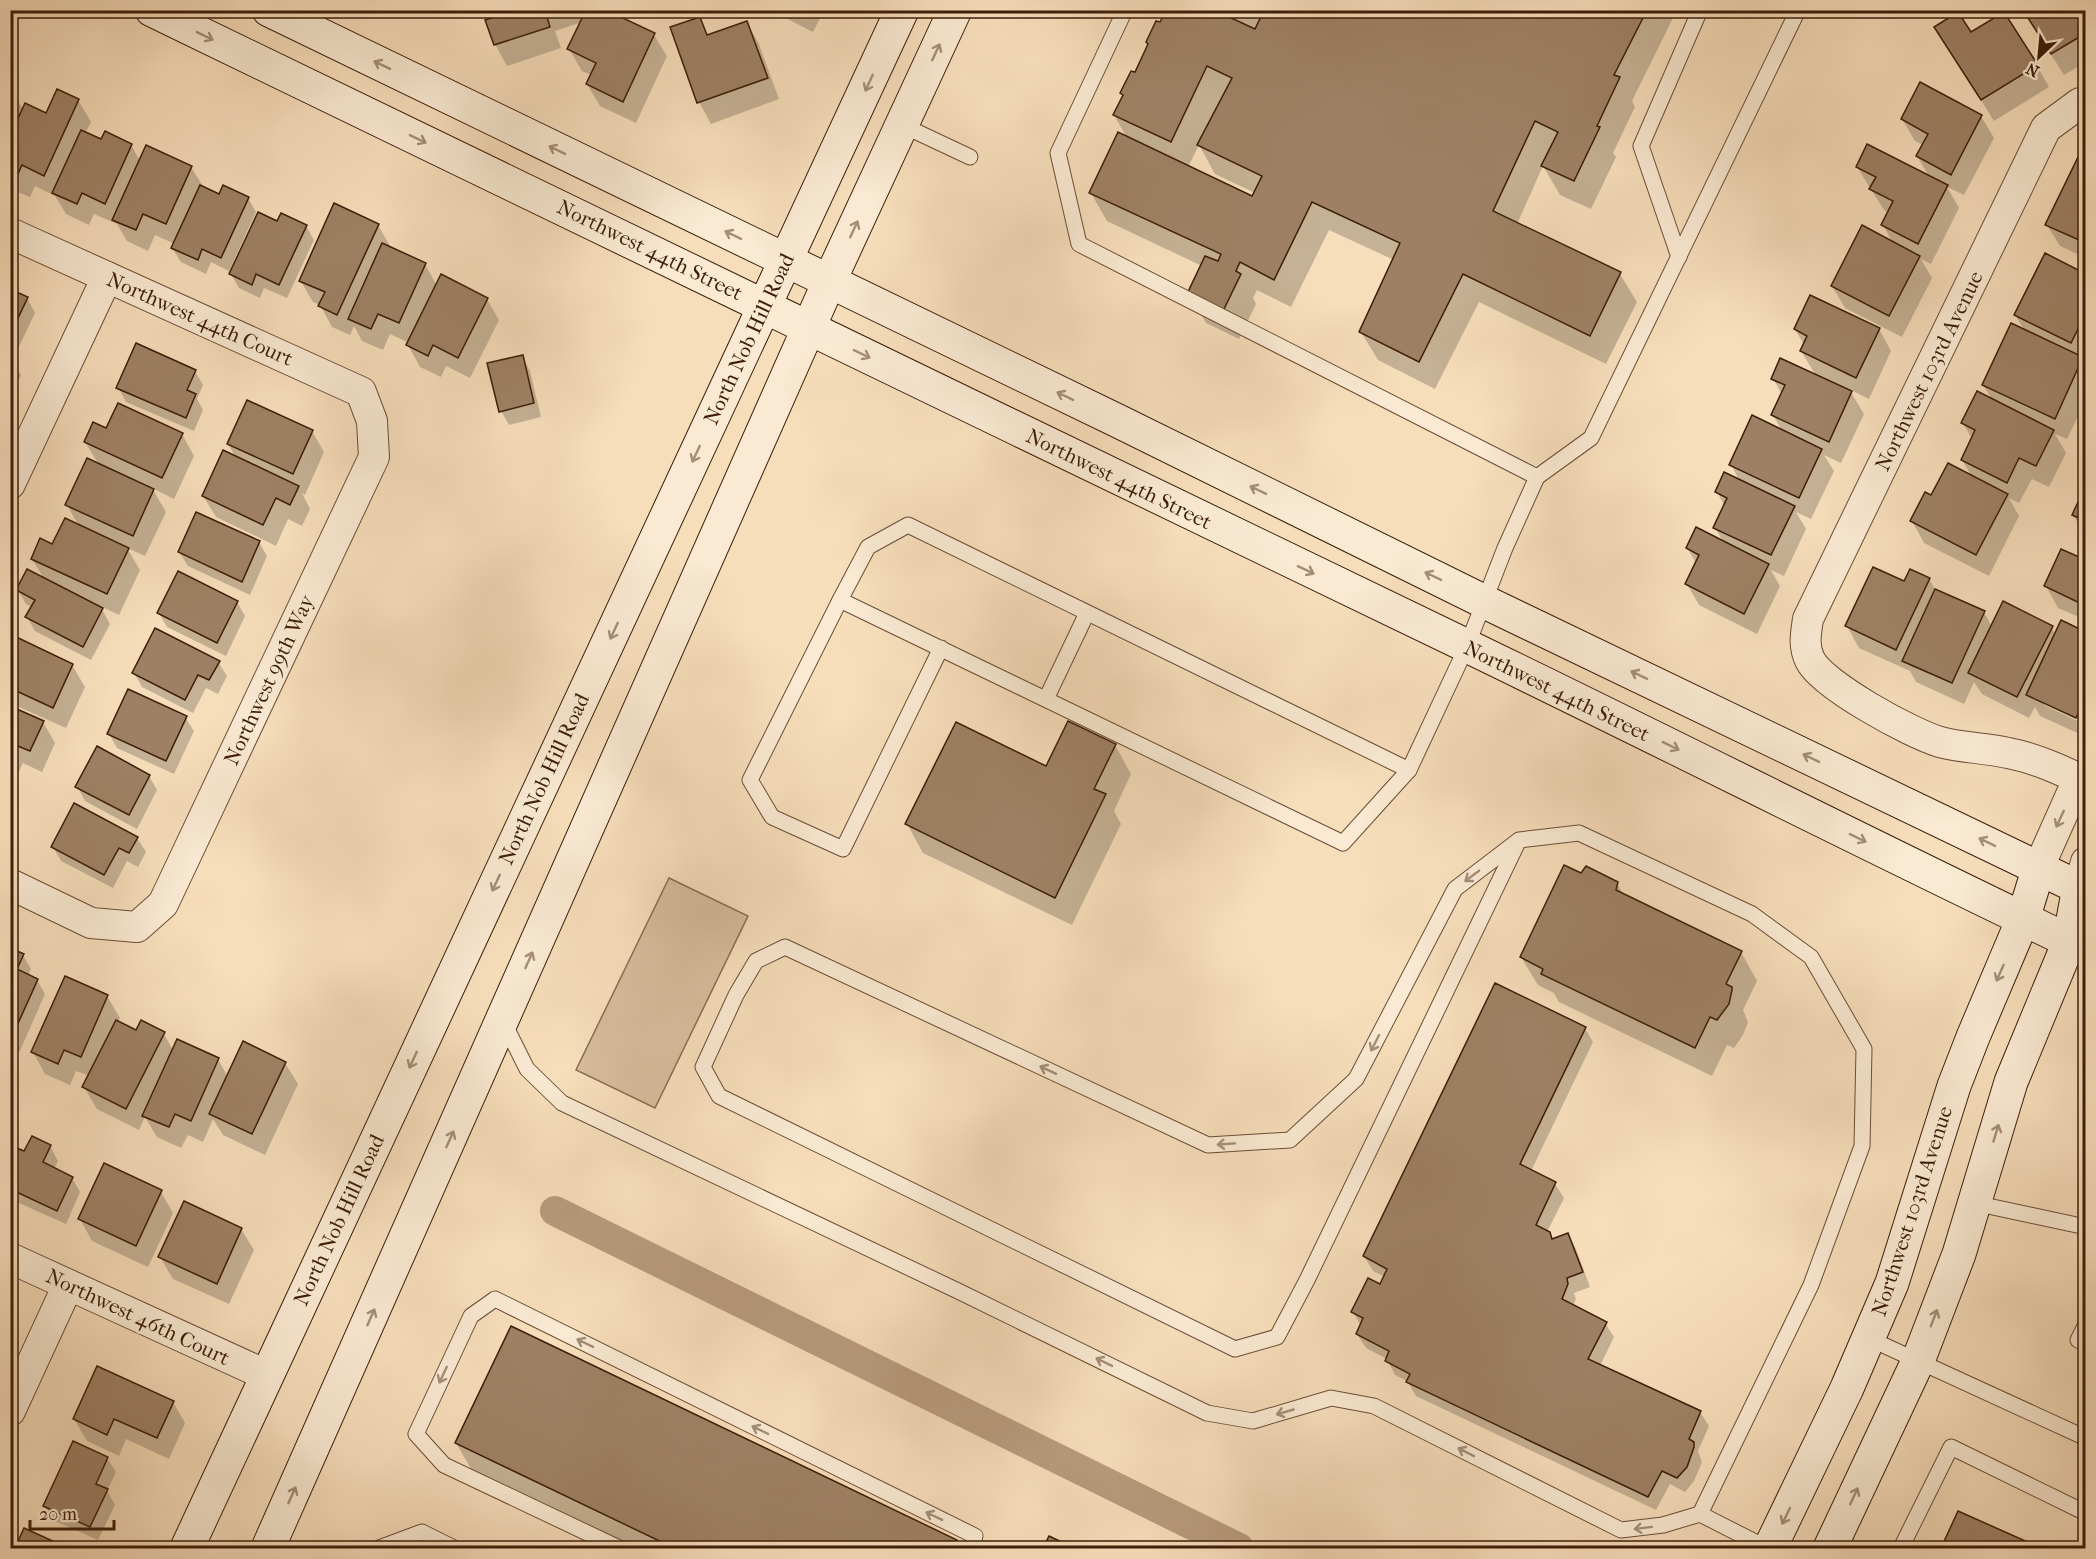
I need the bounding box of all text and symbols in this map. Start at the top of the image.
north arrow [2009,27,2069,87]
one-way arrow [196,30,214,42]
one-way arrow [931,43,942,61]
text: N [2022,58,2042,81]
one-way arrow [373,59,391,71]
one-way arrow [862,73,874,91]
one-way arrow [409,133,427,145]
one-way arrow [549,144,567,156]
street label: Northwest 44th Street [553,195,747,306]
one-way arrow [848,220,860,238]
one-way arrow [724,229,742,241]
street label: North Nob Hill Road [699,249,799,428]
street label: Northwest 44th Court [103,267,297,371]
street label: Northwest 103rd Avenue [1870,267,1988,475]
one-way arrow [852,348,870,360]
one-way arrow [1057,390,1075,401]
street label: Northwest 44th Street [1022,424,1216,535]
one-way arrow [690,444,702,462]
one-way arrow [1249,484,1267,495]
one-way arrow [1296,564,1314,576]
one-way arrow [1424,570,1442,581]
street label: Northwest 99th Way [219,590,319,769]
one-way arrow [608,621,619,639]
street label: Northwest 44th Street [1460,636,1654,747]
one-way arrow [1630,669,1648,681]
street label: North Nob Hill Road [494,689,594,868]
one-way arrow [1661,741,1679,753]
one-way arrow [1802,751,1820,763]
one-way arrow [2053,810,2065,828]
one-way arrow [1849,833,1867,845]
one-way arrow [1978,835,1996,847]
one-way arrow [1464,869,1480,882]
one-way arrow [489,874,501,892]
one-way arrow [524,952,535,970]
one-way arrow [1994,963,2005,981]
one-way arrow [1369,1033,1380,1051]
one-way arrow [407,1051,419,1069]
one-way arrow [1039,1064,1057,1076]
street label: Northwest 103rd Avenue [1867,1103,1957,1319]
one-way arrow [1991,1124,2002,1143]
street label: North Nob Hill Road [289,1130,389,1309]
one-way arrow [445,1130,456,1148]
one-way arrow [1216,1139,1236,1150]
street label: Northwest 46th Court [42,1264,234,1370]
one-way arrow [366,1308,377,1326]
one-way arrow [1929,1309,1940,1327]
one-way arrow [576,1337,594,1349]
one-way arrow [1095,1356,1113,1368]
one-way arrow [437,1366,449,1384]
one-way arrow [1276,1407,1295,1418]
one-way arrow [751,1423,769,1435]
one-way arrow [1458,1446,1476,1458]
one-way arrow [287,1486,298,1505]
one-way arrow [1849,1487,1861,1505]
scale bar [30,1493,114,1531]
text: 20 m [39,1504,77,1525]
one-way arrow [1779,1507,1791,1525]
one-way arrow [926,1510,944,1521]
one-way arrow [1633,1522,1653,1533]

